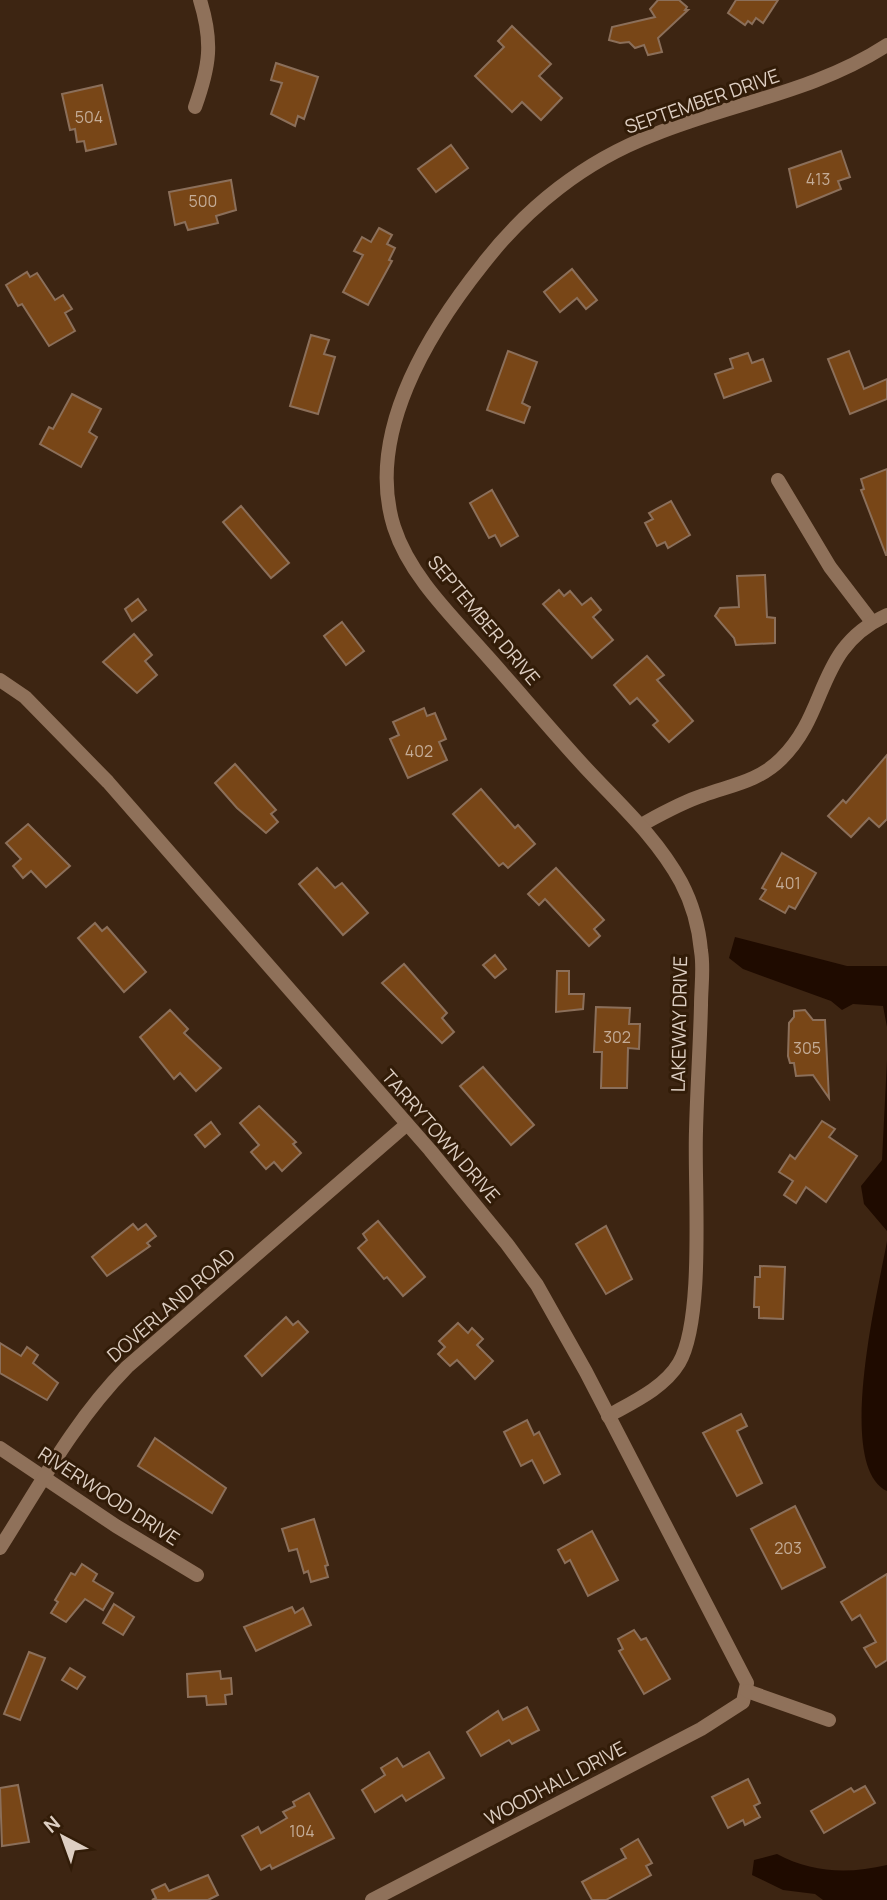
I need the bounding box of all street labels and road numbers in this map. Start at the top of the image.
street label: SEPTEMBER DRIVE [621,62,783,140]
street label: SEPTEMBER DRIVE [422,550,546,690]
street label: LAKEWAY DRIVE [665,956,693,1092]
street label: TARRYTOWN DRIVE [376,1064,506,1208]
street label: DOVERLAND ROAD [101,1242,241,1368]
street label: RIVERWOOD DRIVE [33,1441,185,1551]
street label: WOODHALL DRIVE [480,1735,630,1831]

